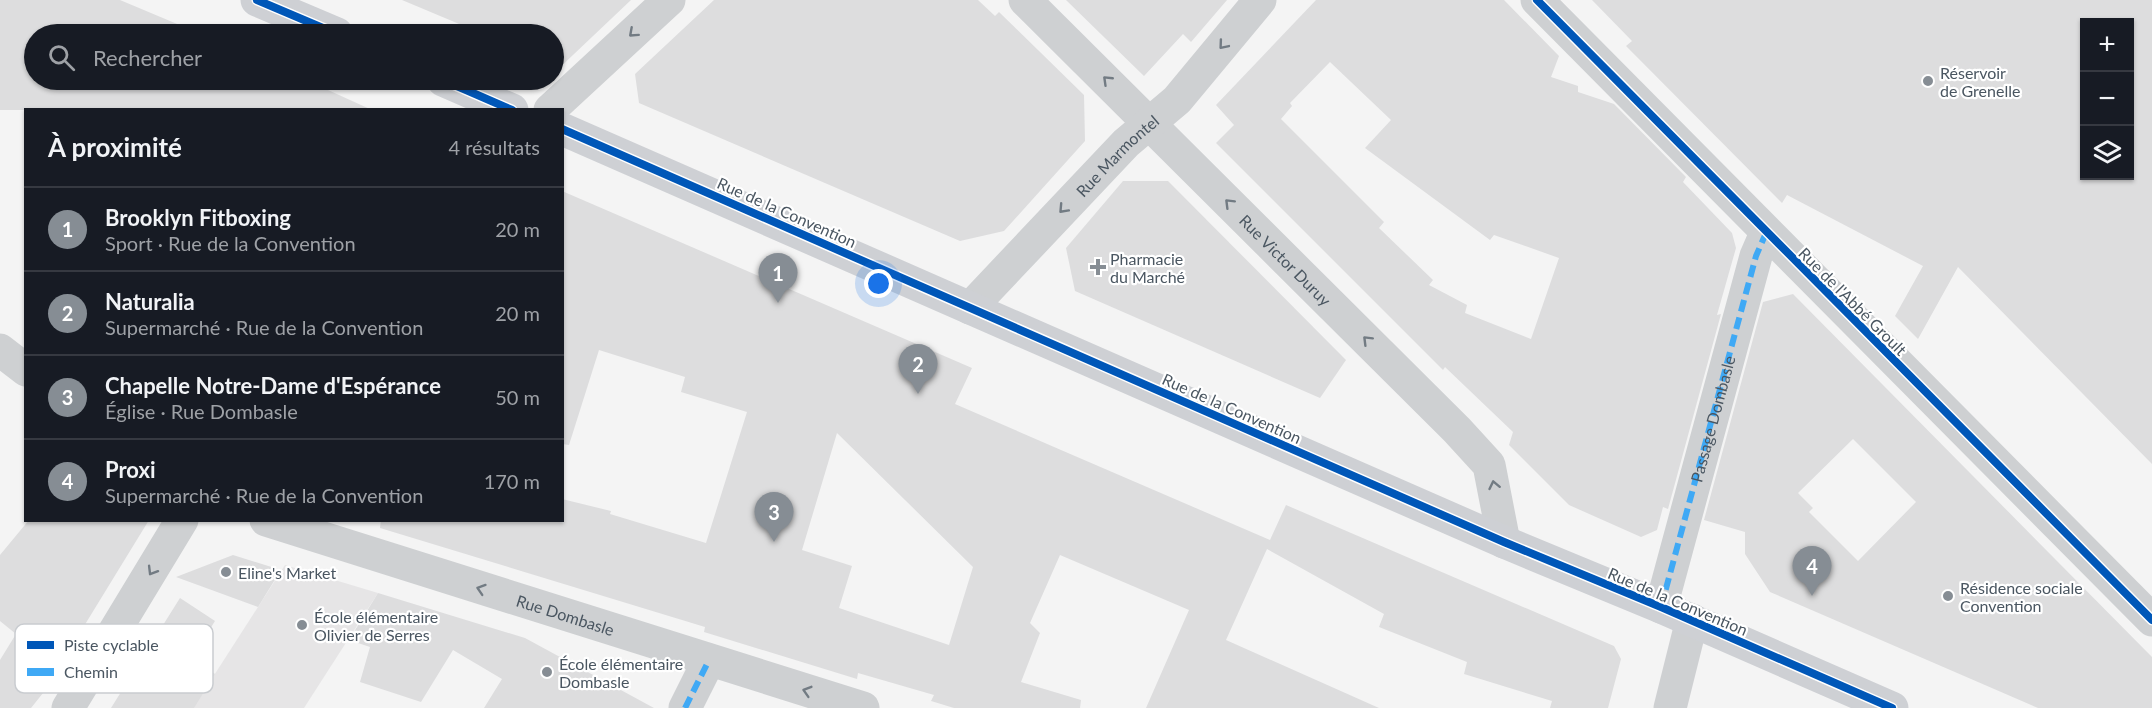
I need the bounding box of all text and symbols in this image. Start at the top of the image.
map controls [2080,18,2134,180]
button: + [2080,18,2134,72]
search box [24,24,564,90]
one-way arrow [630,26,640,37]
one-way arrow [1219,38,1230,49]
icon: search [45,41,78,74]
text: Rechercher [93,44,202,71]
place label: Réservoir de Grenelle [1940,63,2020,100]
button: − [2080,72,2134,126]
marker: Réservoir de Grenelle [1921,74,1935,88]
one-way arrow [1104,76,1114,87]
street label: Rue Marmontel [1071,110,1162,200]
button: layers [2080,126,2134,180]
text: À proximité [48,131,182,163]
text: 4 résultats [449,135,540,159]
street label: Rue de la Convention [715,173,859,251]
one-way arrow [1225,199,1236,210]
one-way arrow [1059,202,1070,213]
text: Brooklyn Fitboxing [105,204,291,231]
street label: Rue Victor Duruy [1236,210,1336,310]
text: 1 [62,217,73,241]
text: 20 m [495,217,540,241]
text: Sport · Rue de la Convention [105,231,356,255]
street label: Rue de l'Abbé Groult [1795,243,1911,359]
place label: Pharmacie du Marché [1110,249,1185,286]
pin: 1 [758,254,798,303]
marker: Pharmacie du Marché [1091,260,1105,274]
your location [864,269,893,298]
text: Naturalia [105,288,195,315]
text: 2 [62,301,73,325]
text: 20 m [495,301,540,325]
text: Supermarché · Rue de la Convention [105,315,423,339]
one-way arrow [1364,336,1374,347]
pin: 2 [898,344,938,394]
street label: Passage Dombasle [1686,353,1738,484]
street label: Rue de la Convention [1160,369,1304,447]
text: Chapelle Notre-Dame d'Espérance [105,372,441,399]
text: 3 [62,385,73,409]
text: 50 m [495,385,540,409]
text: Église · Rue Dombasle [105,399,298,423]
text: Proxi [105,456,156,483]
text: 4 [62,469,73,493]
text: 170 m [484,469,540,493]
one-way arrow [1488,480,1501,490]
text: Supermarché · Rue de la Convention [105,483,423,507]
pin: 3 [754,492,794,542]
pin: 4 [1792,546,1832,596]
place label: Eline's Market [238,563,336,582]
street label: Rue de la Convention [1605,563,1751,639]
one-way arrow [148,564,159,575]
marker: Eline's Market [219,565,233,579]
place label: Résidence sociale Convention [1960,578,2083,615]
one-way arrow [476,584,487,596]
marker: Résidence sociale Convention [1941,589,1955,603]
street label: Rue Dombasle [514,590,617,639]
place label: École élémentaire Olivier de Serres [314,607,438,644]
marker: École élémentaire Olivier de Serres [295,618,309,632]
legend [15,624,213,693]
text: Piste cyclable [64,635,159,654]
place label: École élémentaire Dombasle [559,654,683,691]
text: Chemin [64,662,118,681]
marker: École élémentaire Dombasle [540,665,554,679]
one-way arrow [802,686,813,698]

